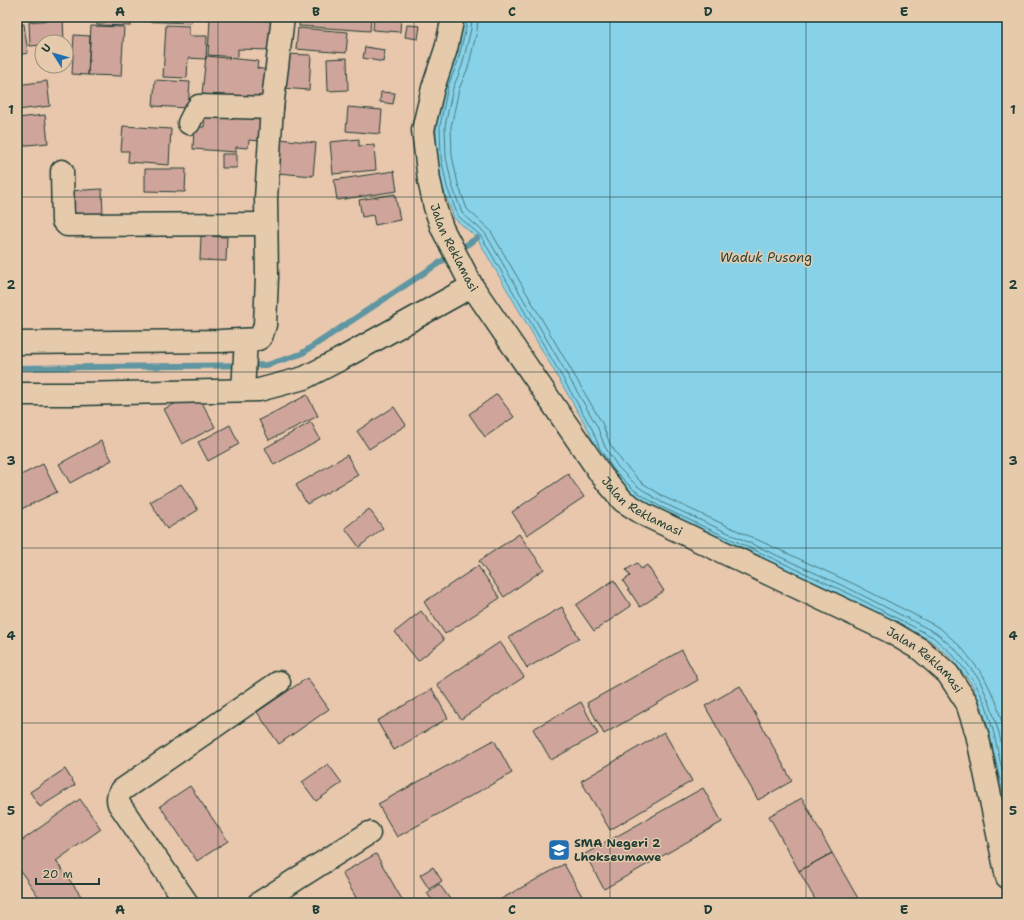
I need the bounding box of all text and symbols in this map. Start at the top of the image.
text: A [115,3,125,20]
text: B [312,3,320,20]
text: C [508,3,516,20]
text: D [703,3,713,20]
text: E [900,3,909,20]
north arrow [34,34,74,74]
text: U [38,41,55,56]
text: 1 [8,101,14,118]
text: 1 [1010,101,1016,118]
street label: Jalan Reklamasi [426,201,482,295]
water label: Waduk Pusong [720,249,812,266]
text: 2 [6,276,16,293]
text: 2 [1008,276,1018,293]
text: 3 [6,452,16,469]
text: 3 [1008,452,1018,469]
street label: Jalan Reklamasi [598,473,685,540]
street label: Jalan Reklamasi [883,623,966,696]
text: 4 [6,627,16,644]
text: 4 [1008,627,1018,644]
text: 5 [7,802,15,819]
text: 5 [1009,802,1017,819]
place label: SMA Negeri 2 Lhokseumawe [574,835,662,865]
school or university icon: SMA Negeri 2 Lhokseumawe [546,837,572,863]
scale bar [36,860,99,886]
text: 20 m [42,866,73,882]
text: A [115,901,125,918]
text: B [312,901,320,918]
text: C [508,901,516,918]
text: D [703,901,713,918]
text: E [900,901,909,918]

